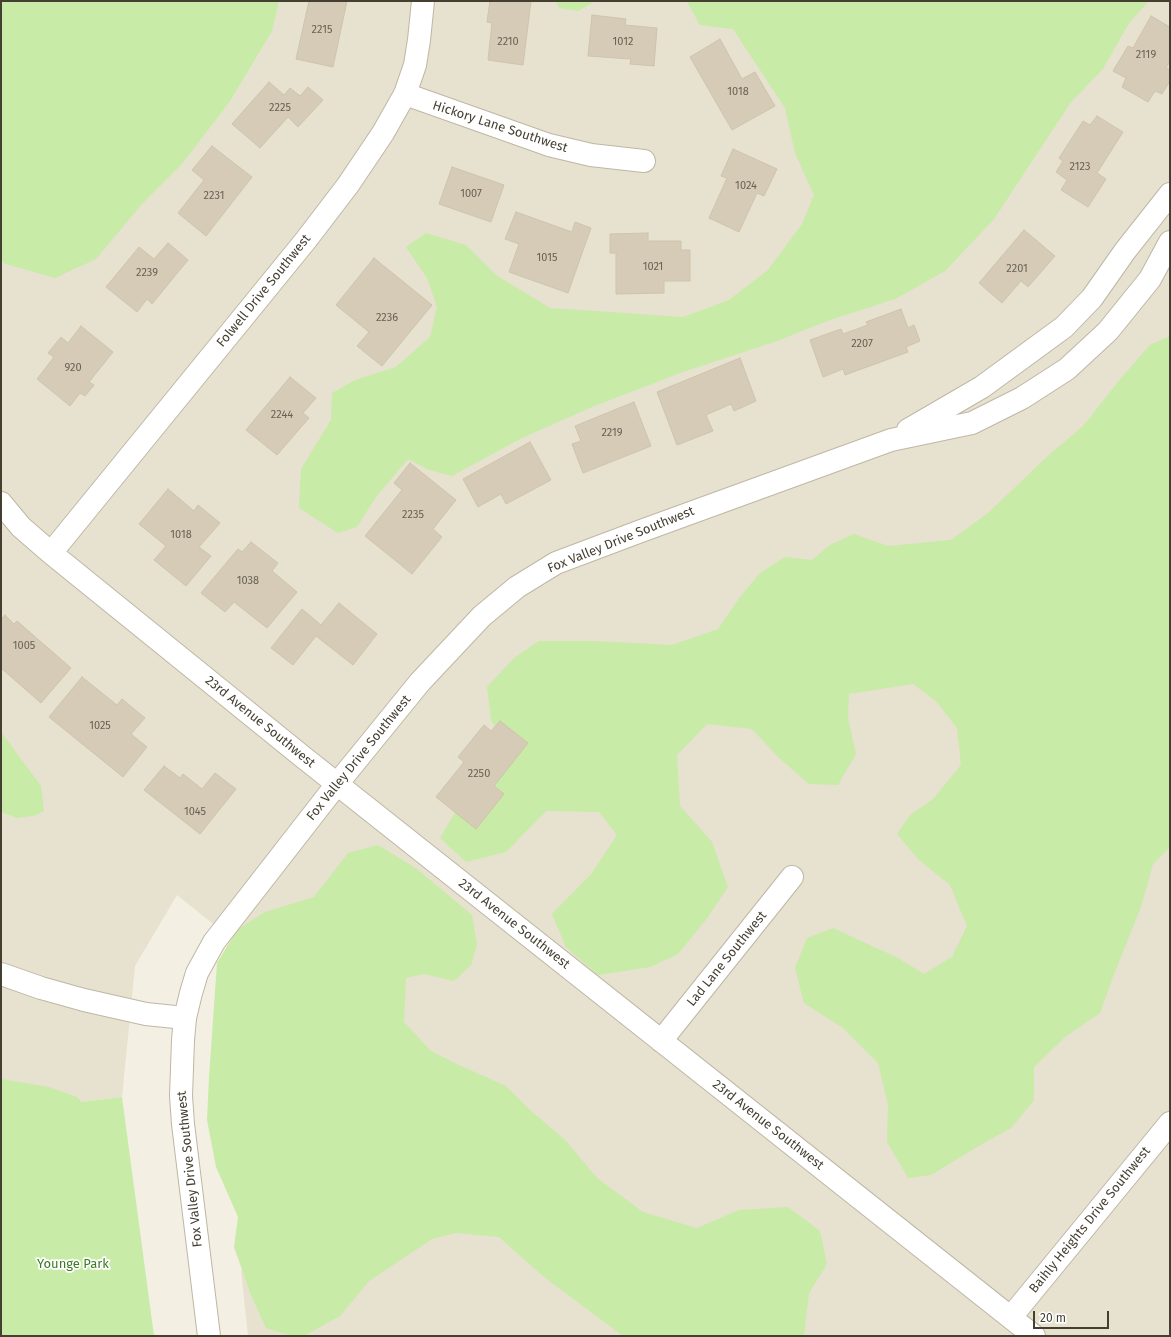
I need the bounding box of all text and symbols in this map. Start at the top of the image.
house number: 2215 [312,23,332,37]
house number: 2210 [497,35,519,49]
house number: 1012 [613,35,633,49]
house number: 2119 [1136,48,1156,62]
house number: 1018 [727,85,749,99]
street label: Hickory Lane Southwest [431,98,569,156]
house number: 2225 [269,101,291,115]
house number: 2123 [1070,160,1090,174]
house number: 1024 [735,179,757,193]
house number: 1007 [460,187,482,201]
house number: 2231 [204,189,224,203]
street label: Folwell Drive Southwest [214,232,314,350]
house number: 1015 [537,251,557,265]
house number: 1021 [643,260,663,274]
house number: 2201 [1006,262,1028,276]
house number: 2239 [136,266,158,280]
house number: 2236 [376,311,398,325]
house number: 2207 [851,337,873,351]
house number: 920 [64,361,82,375]
house number: 2244 [271,408,293,422]
house number: 2219 [601,426,623,440]
street label: Fox Valley Drive Southwest [545,503,697,577]
house number: 2235 [402,508,424,522]
house number: 1018 [170,528,192,542]
house number: 1038 [237,574,259,588]
house number: 1005 [13,639,35,653]
street label: 23rd Avenue Southwest [202,673,318,771]
street label: Fox Valley Drive Southwest [304,692,414,824]
house number: 1025 [89,719,111,733]
house number: 2250 [468,767,490,781]
house number: 1045 [184,805,206,819]
street label: 23rd Avenue Southwest [455,876,573,972]
street label: Lad Lane Southwest [684,908,770,1010]
street label: 23rd Avenue Southwest [709,1077,827,1173]
street label: Fox Valley Drive Southwest [174,1090,206,1248]
street label: Baihly Heights Drive Southwest [1026,1144,1154,1296]
park label: Younge Park [37,1256,109,1272]
scale bar [1035,1303,1111,1329]
text: 20 m [1040,1311,1066,1325]

